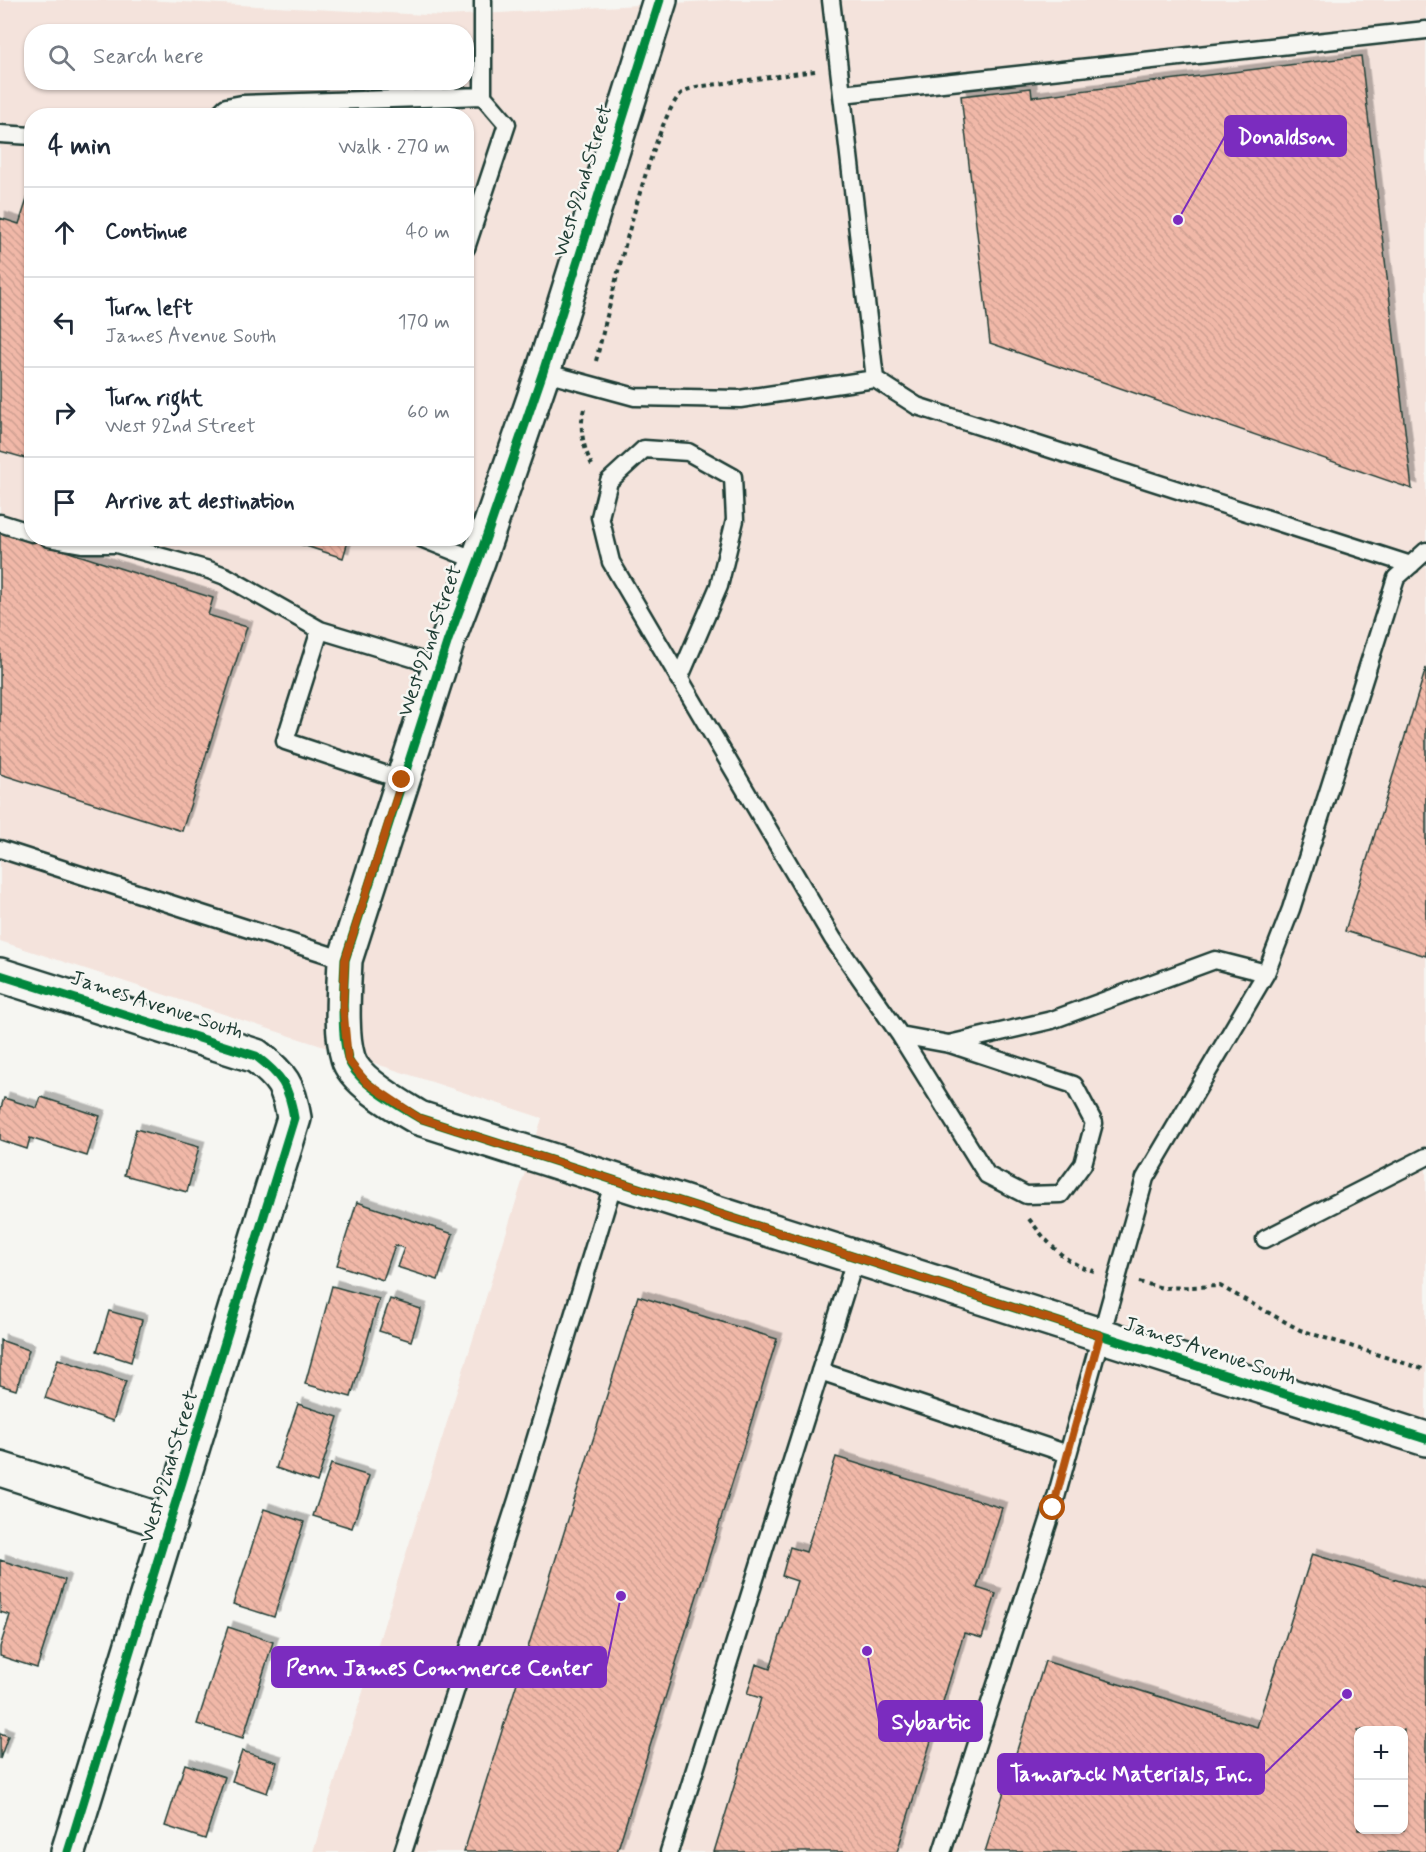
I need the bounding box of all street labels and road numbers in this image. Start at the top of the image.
street label: West 92nd Street [546,101,620,261]
street label: West 92nd Street [391,562,469,720]
street label: James Avenue South [67,964,247,1046]
street label: James Avenue South [1120,1310,1300,1392]
street label: West 92nd Street [132,1387,206,1547]

